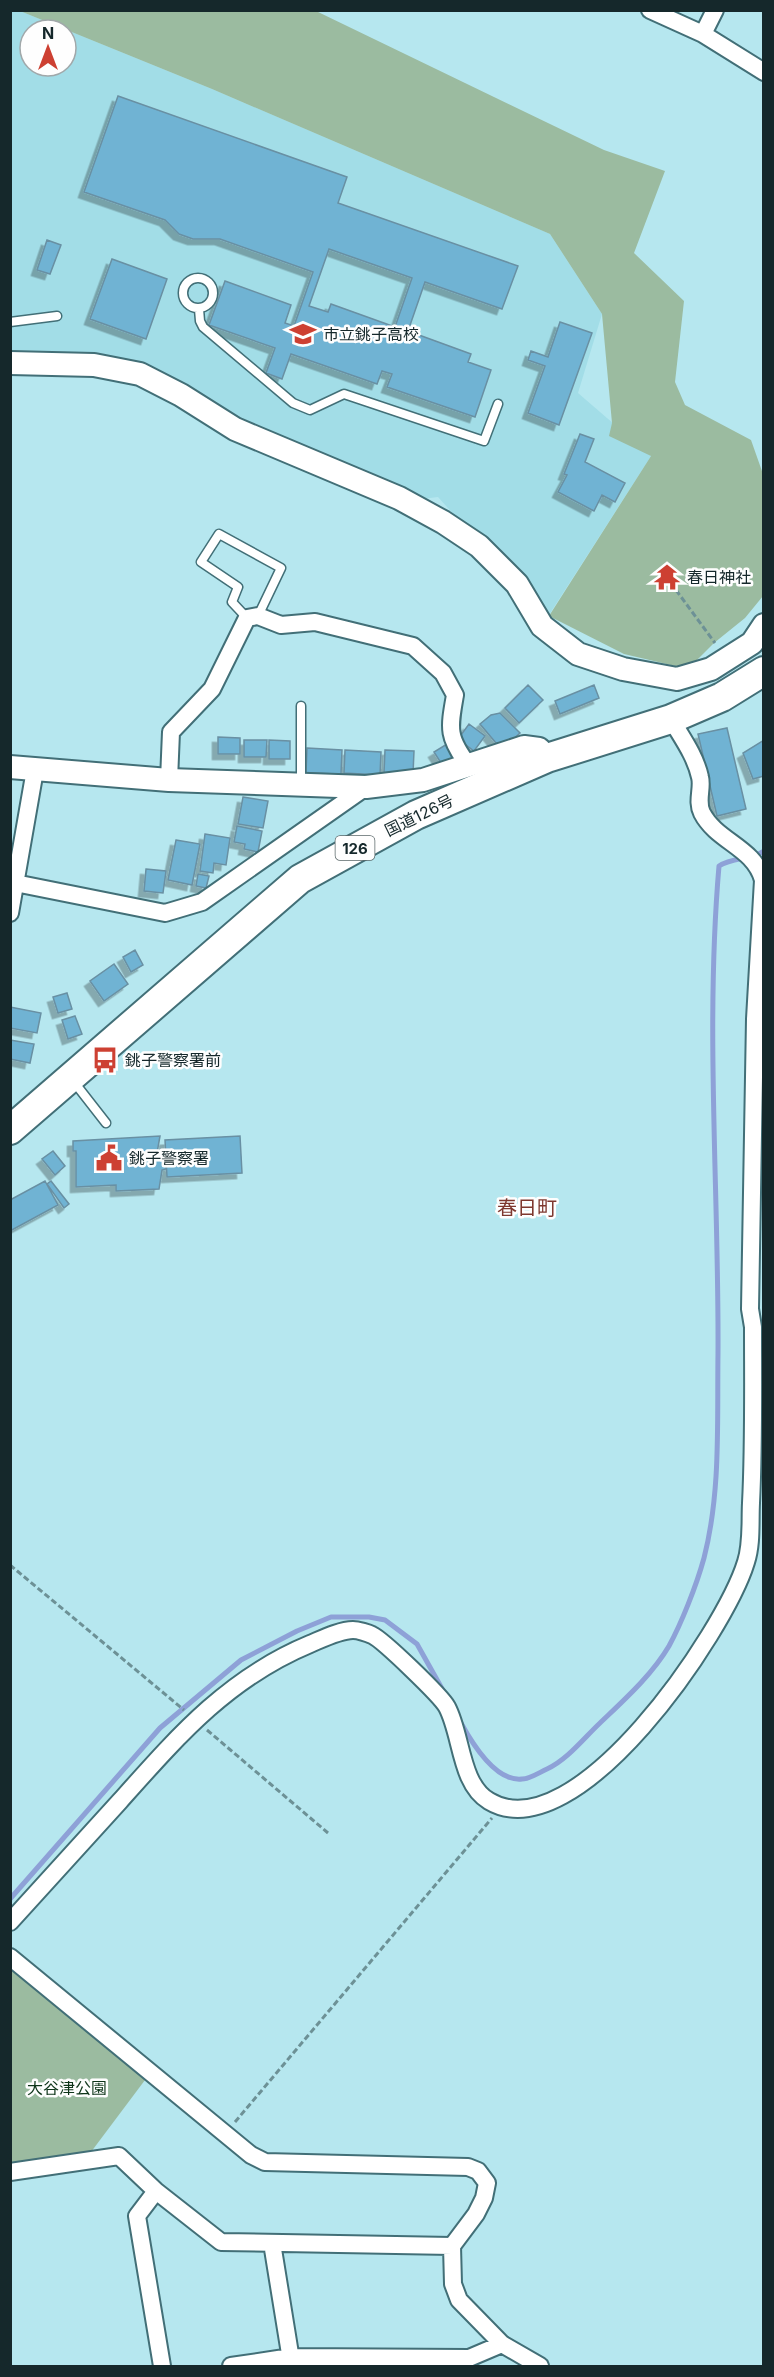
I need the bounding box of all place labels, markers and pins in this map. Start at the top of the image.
school or university icon: 市立銚子高校 [288,319,318,349]
place label: 市立銚子高校 [323,324,419,344]
temple icon: 春日神社 [652,562,682,592]
place label: 春日神社 [687,567,751,587]
bus stop icon: 銚子警察署前 [90,1045,120,1075]
place label: 銚子警察署前 [125,1050,221,1070]
public building icon: 銚子警察署 [94,1143,124,1173]
place label: 銚子警察署 [129,1148,209,1168]

